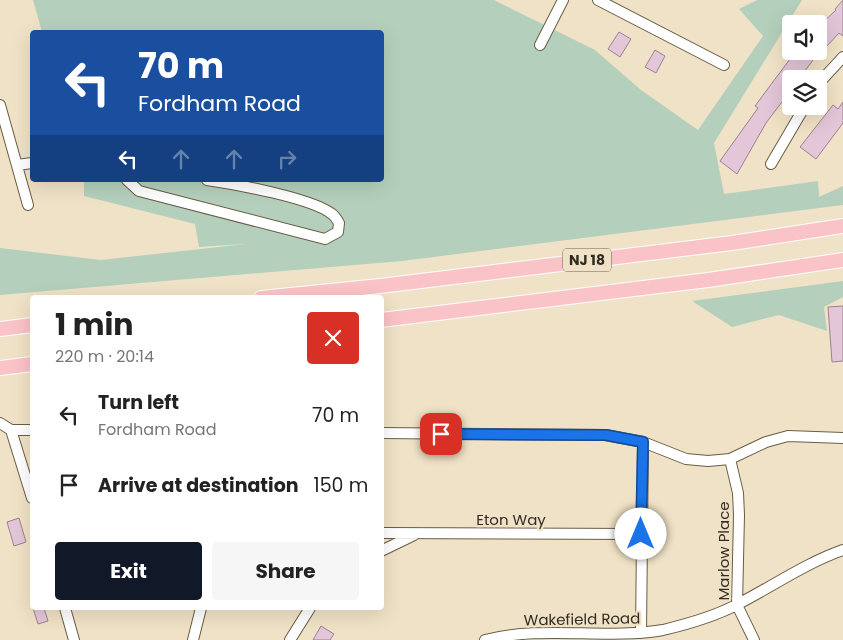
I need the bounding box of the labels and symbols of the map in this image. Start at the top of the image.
road number: NJ 18 [563,248,611,272]
pin [420,413,462,455]
street label: Marlow Place [713,501,734,601]
position arrow [614,507,666,559]
street label: Eton Way [476,509,546,530]
street label: Wakefield Road [524,607,640,631]

